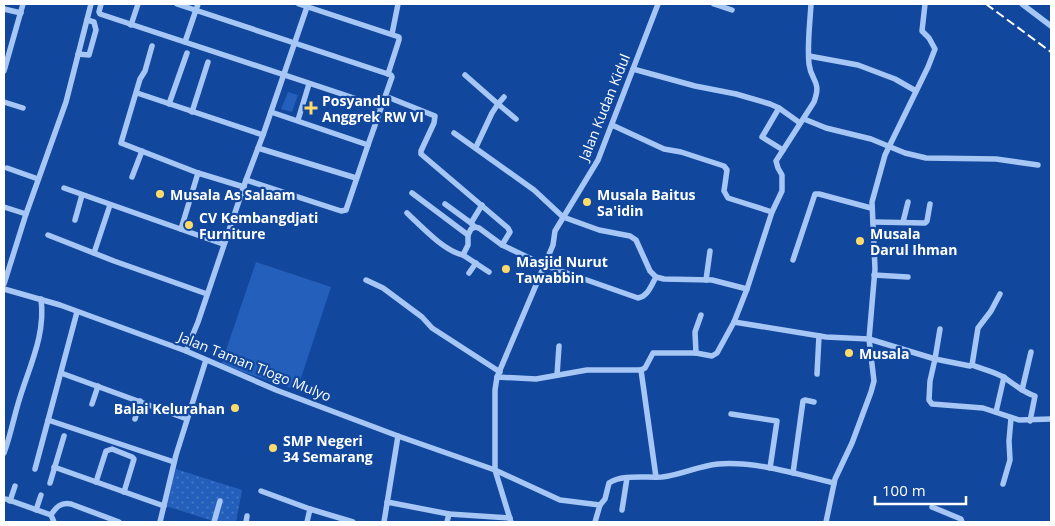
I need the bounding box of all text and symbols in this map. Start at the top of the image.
street label: Jalan Kudan Kidul [573,51,634,165]
place label: Posyandu Anggrek RW VI [322,91,424,126]
marker: Posyandu Anggrek RW VI [304,101,318,115]
place label: Musala As Salaam [170,185,296,204]
place label: Musala Baitus Sa'idin [597,185,696,220]
marker: Musala As Salaam [154,188,166,200]
marker: Musala Baitus Sa'idin [581,196,593,208]
place label: CV Kembangdjati Furniture [199,208,318,243]
marker: CV Kembangdjati Furniture [183,219,195,231]
place label: Musala Darul Ihman [870,224,958,259]
marker: Musala Darul Ihman [854,235,866,247]
place label: Masjid Nurut Tawabbin [516,252,608,287]
marker: Masjid Nurut Tawabbin [500,263,512,275]
street label: Jalan Taman Tlogo Mulyo [174,326,334,405]
place label: Musala [859,344,910,363]
marker: Musala [843,347,855,359]
place label: Balai Kelurahan [114,399,225,418]
marker: Balai Kelurahan [229,402,241,414]
place label: SMP Negeri 34 Semarang [283,431,373,466]
marker: SMP Negeri 34 Semarang [267,442,279,454]
scale bar [875,474,966,506]
text: 100 m [882,480,926,500]

